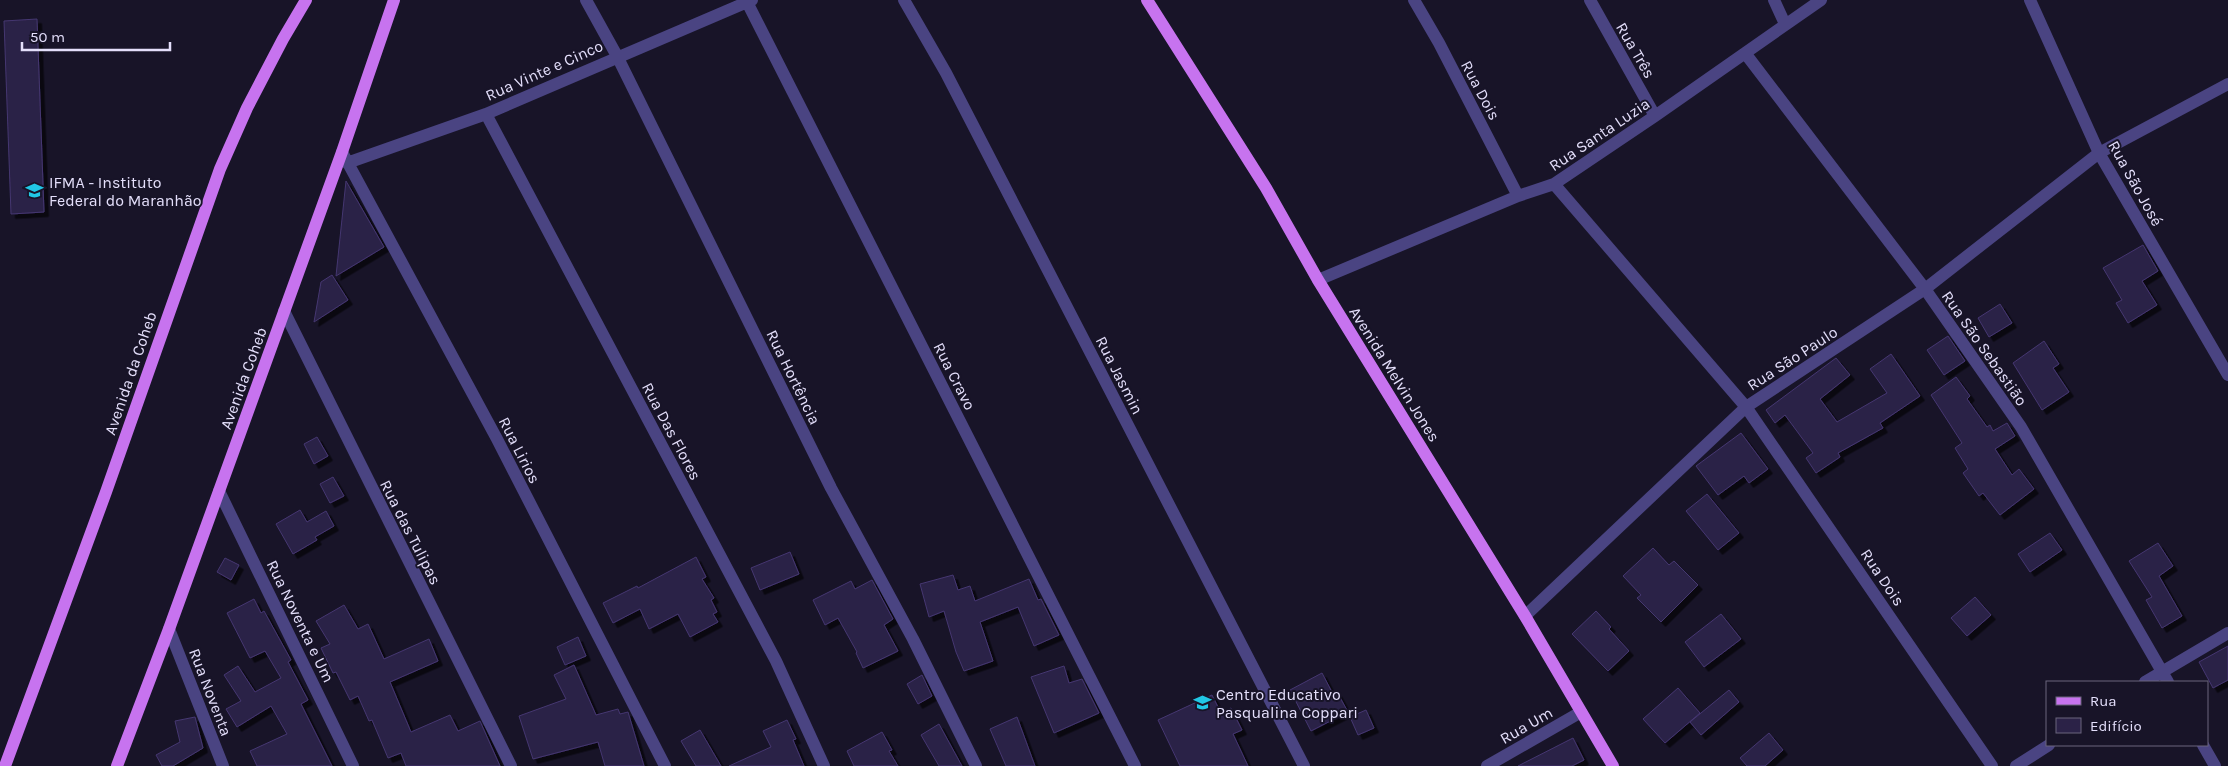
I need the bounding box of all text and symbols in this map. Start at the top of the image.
street label: Rua Três [1612,19,1659,82]
scale bar [22,20,170,52]
text: 50 m [30,28,65,46]
street label: Rua Vinte e Cinco [482,36,606,105]
street label: Rua Dois [1457,57,1504,123]
street label: Rua Santa Luzia [1545,94,1653,175]
street label: Rua São José [2104,137,2167,229]
place label: IFMA - Instituto Federal do Maranhão [49,173,202,210]
school or university icon: IFMA - Instituto Federal do Maranhão [25,181,45,201]
street label: Rua São Sebastião [1938,287,2031,409]
street label: Avenida Melvin Jones [1345,303,1444,445]
street label: Avenida da Coheb [100,309,161,438]
street label: Rua São Paulo [1744,322,1841,395]
street label: Avenida Coheb [216,324,271,432]
street label: Rua Hortência [762,327,825,428]
street label: Rua Jasmin [1092,333,1147,417]
street label: Rua Cravo [929,339,980,413]
street label: Rua Das Flores [638,379,705,483]
street label: Rua Lirios [495,414,544,487]
street label: Rua das Tulipas [376,477,445,588]
street label: Rua Dois [1857,545,1909,609]
street label: Rua Noventa e Um [263,557,338,685]
street label: Rua Noventa [185,646,236,739]
legend [2046,681,2208,746]
place label: Centro Educativo Pasqualina Coppari [1216,685,1358,722]
text: Rua [2090,692,2117,710]
school or university icon: Centro Educativo Pasqualina Coppari [1192,693,1212,713]
street label: Rua Um [1497,703,1556,748]
text: Edifício [2090,717,2142,735]

